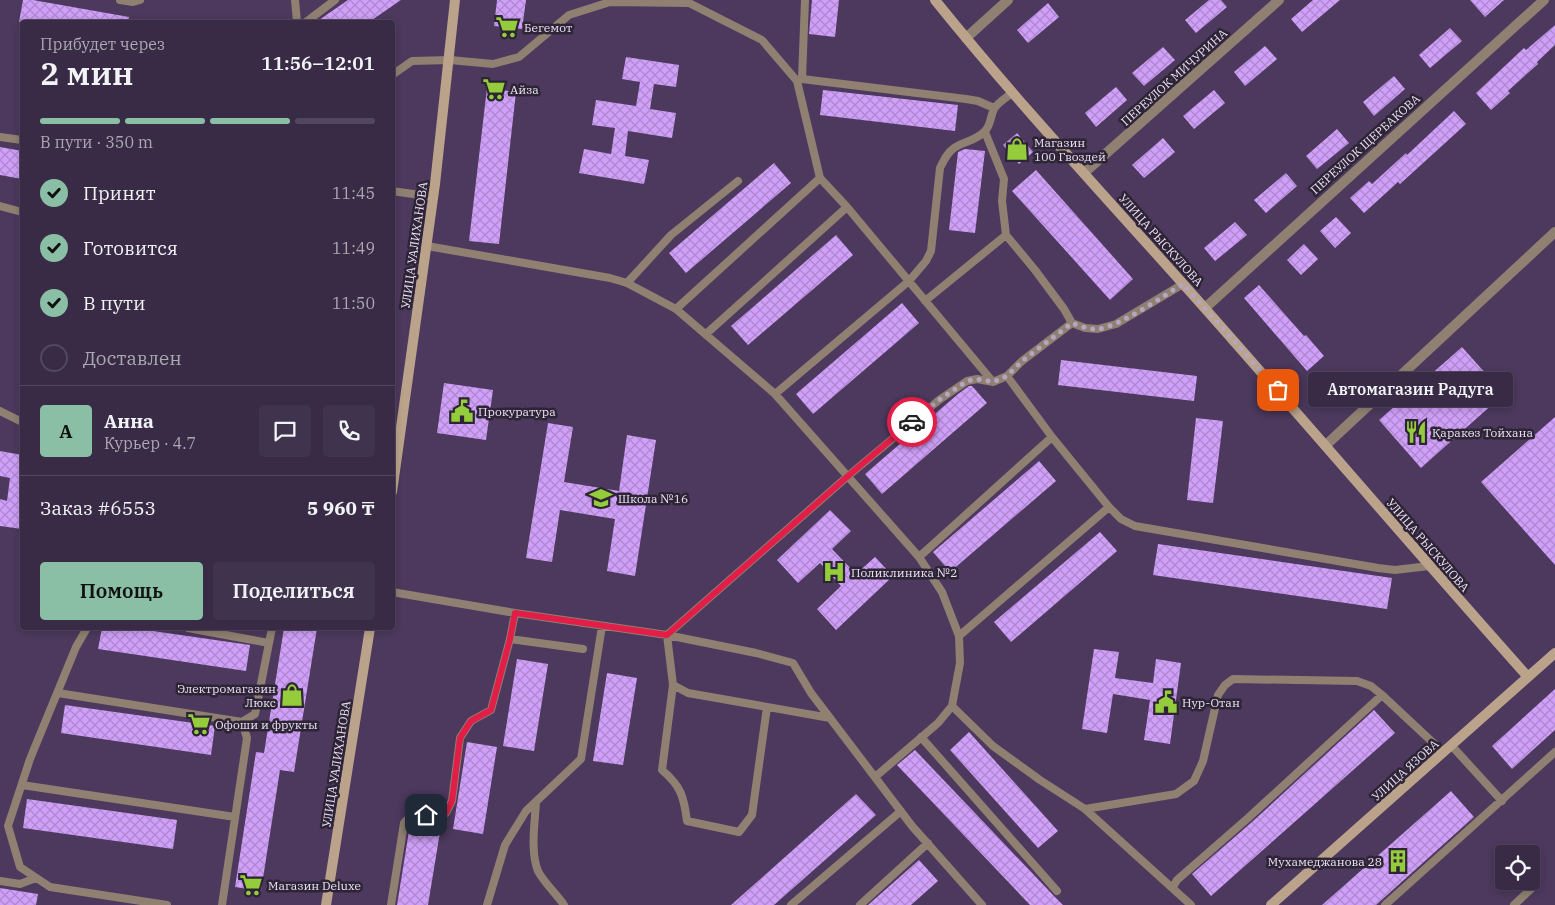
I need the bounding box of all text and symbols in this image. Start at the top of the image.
supermarket icon: Бегемот [494,14,520,40]
place label: Бегемот [524,20,572,35]
street label: ПЕРЕУЛОК МИЧУРИНА [1118,25,1231,129]
text: Прибудет через [40,34,165,54]
text: 11:56–12:01 [261,51,375,75]
text: 2 мин [40,52,134,94]
supermarket icon: Айза [481,76,507,102]
place label: Айза [510,82,539,97]
street label: ПЕРЕУЛОК ЩЕРБАКОВА [1307,90,1423,197]
text: В пути · 350 m [40,132,153,152]
place label: Магазин 100 Гвоздей [1034,135,1106,164]
shop icon: Магазин 100 Гвоздей [1004,136,1030,162]
icon: check [40,179,68,207]
street label: УЛИЦА УАЛИХАНОВА [398,180,430,309]
text: Принят [83,181,156,205]
text: 11:45 [332,183,375,203]
street label: УЛИЦА РЫСКУЛОВА [1116,191,1207,290]
icon: check [40,234,68,262]
text: Готовится [83,236,178,260]
text: 11:49 [332,238,375,258]
icon: check [40,289,68,317]
text: В пути [83,291,145,315]
text: 11:50 [332,293,375,313]
text: Доставлен [83,346,182,370]
pin [1257,369,1299,411]
callout: Автомагазин Радуга [1308,372,1513,408]
icon: bag [1264,376,1292,404]
text: Автомагазин Радуга [1327,379,1494,399]
courier [887,397,937,447]
public building icon: Прокуратура [449,398,475,424]
place label: Прокуратура [478,404,556,419]
button: chat [259,405,311,457]
button: phone [323,405,375,457]
icon: car [898,408,926,436]
text: Анна [104,409,154,433]
text: А [59,419,73,443]
restaurant icon: Қаракөз Тойхана [1403,419,1429,445]
place label: Қаракөз Тойхана [1432,425,1533,440]
text: Курьер · 4.7 [104,433,196,453]
school or university icon: Школа №16 [588,485,614,511]
place label: Школа №16 [618,491,688,506]
street label: УЛИЦА РЫСКУЛОВА [1383,495,1473,595]
text: Заказ #6553 [40,496,156,520]
text: 5 960 ₸ [307,496,375,520]
hospital icon: Поликлиника №2 [821,559,847,585]
button: Помощь [40,562,203,620]
button: Поделиться [213,562,375,620]
place label: Поликлиника №2 [851,565,957,580]
place label: Электромагазин Люкс [177,681,276,710]
shop icon: Электромагазин Люкс [279,682,305,708]
public building icon: Нур-Отан [1153,689,1179,715]
place label: Нур-Отан [1182,695,1240,710]
street label: УЛИЦА УАЛИХАНОВА [319,699,354,828]
supermarket icon: Офоши и фрукты [186,711,212,737]
place label: Офоши и фрукты [215,717,318,732]
street label: УЛИЦА ЯЗОВА [1368,736,1442,804]
pin [405,794,447,836]
icon: home [412,801,440,829]
map controls [1495,845,1540,890]
button: locate [1495,845,1540,890]
building icon: Мухамеджанова 28 [1385,848,1411,874]
place label: Мухамеджанова 28 [1268,854,1382,869]
supermarket icon: Магазин Deluxe [238,872,264,898]
place label: Магазин Deluxe [268,878,361,893]

